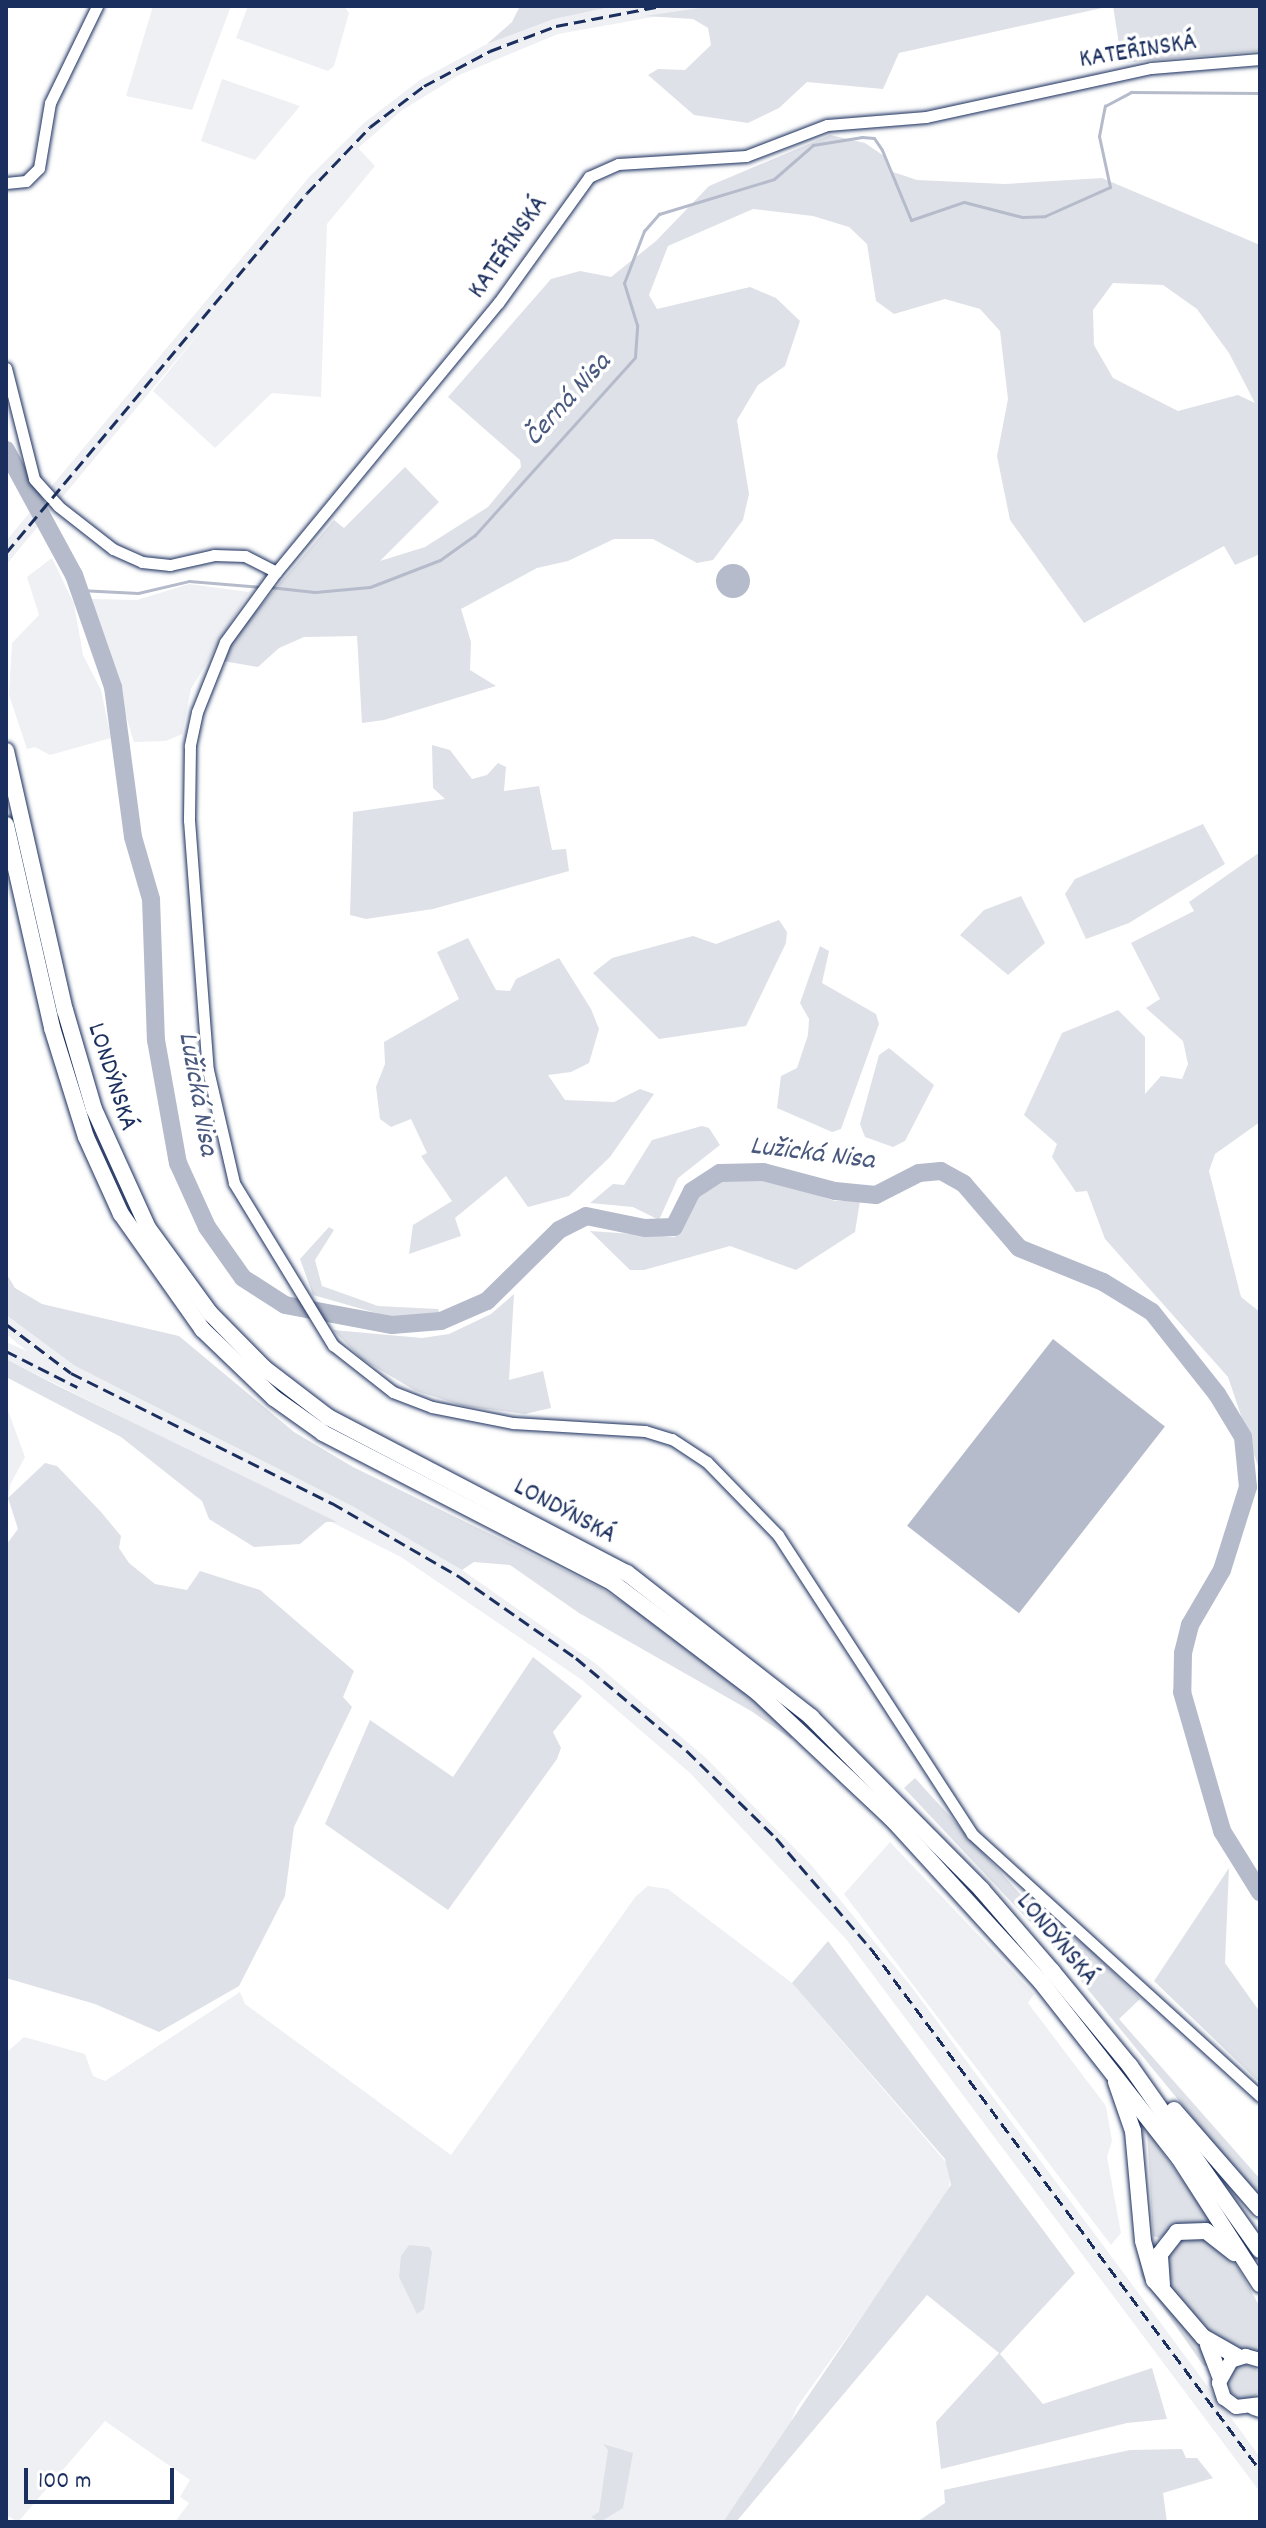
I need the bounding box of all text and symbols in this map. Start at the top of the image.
street label: KATEŘINSKÁ [1077,27,1199,77]
street label: KATEŘINSKÁ [462,191,556,305]
water label: Černá Nisa [518,347,620,455]
street label: LONDÝNSKÁ [79,1019,143,1135]
water label: Lužická Nisa [169,1029,223,1159]
water label: Lužická Nisa [748,1131,876,1179]
street label: LONDÝNSKÁ [508,1472,620,1552]
street label: LONDÝNSKÁ [1008,1887,1104,1993]
scale bar [28,2452,178,2502]
text: 100 m [38,2465,91,2499]

